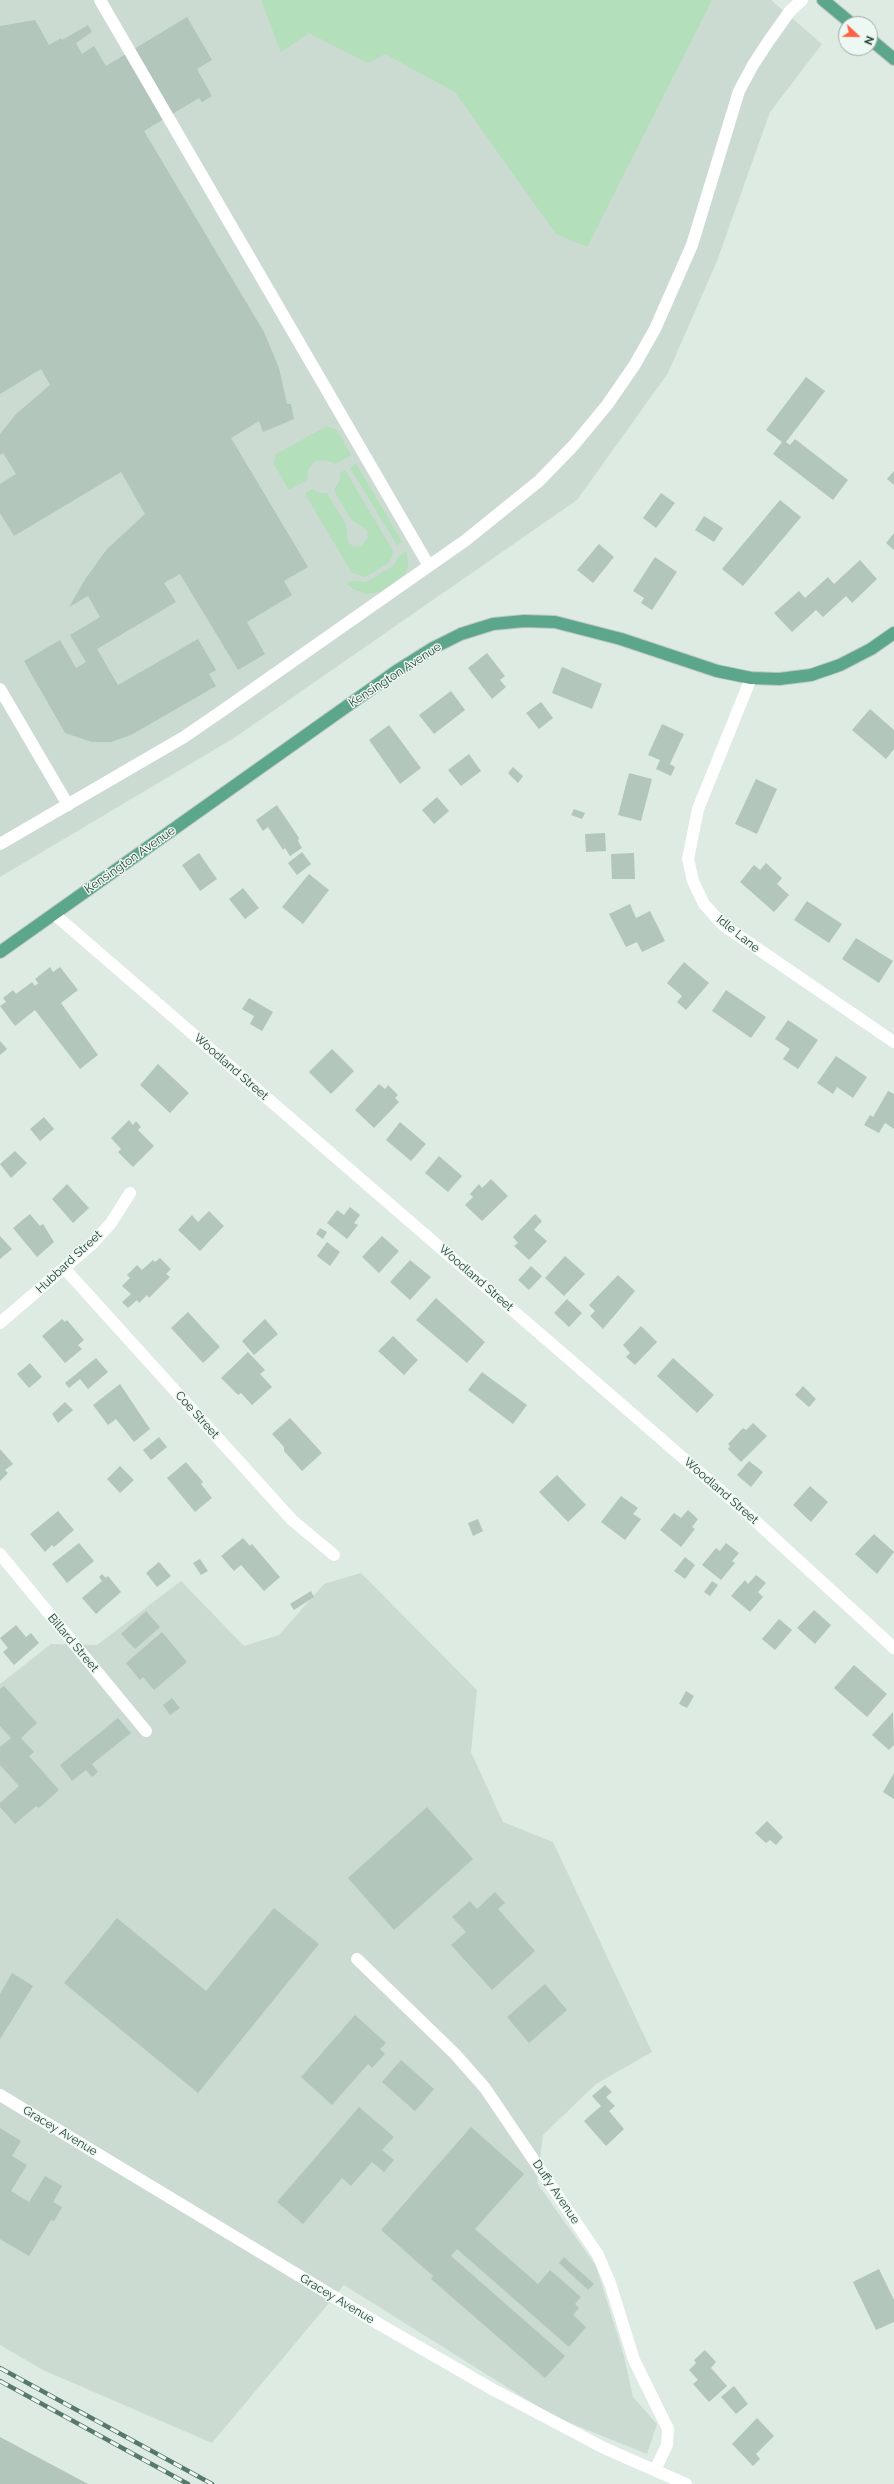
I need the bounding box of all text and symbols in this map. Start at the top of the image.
north arrow [838,16,878,56]
text: N [861,34,876,47]
street label: Kensington Avenue [346,640,444,710]
street label: Kensington Avenue [82,823,178,897]
street label: Idle Lane [714,912,762,956]
street label: Woodland Street [191,1031,271,1103]
street label: Hubbard Street [33,1228,105,1296]
street label: Woodland Street [436,1242,516,1314]
street label: Coe Street [172,1388,222,1442]
street label: Woodland Street [681,1455,761,1527]
street label: Billard Street [45,1611,101,1675]
street label: Gracey Avenue [20,2103,100,2159]
street label: Duffy Avenue [529,2157,583,2227]
street label: Gracey Avenue [297,2271,377,2327]

